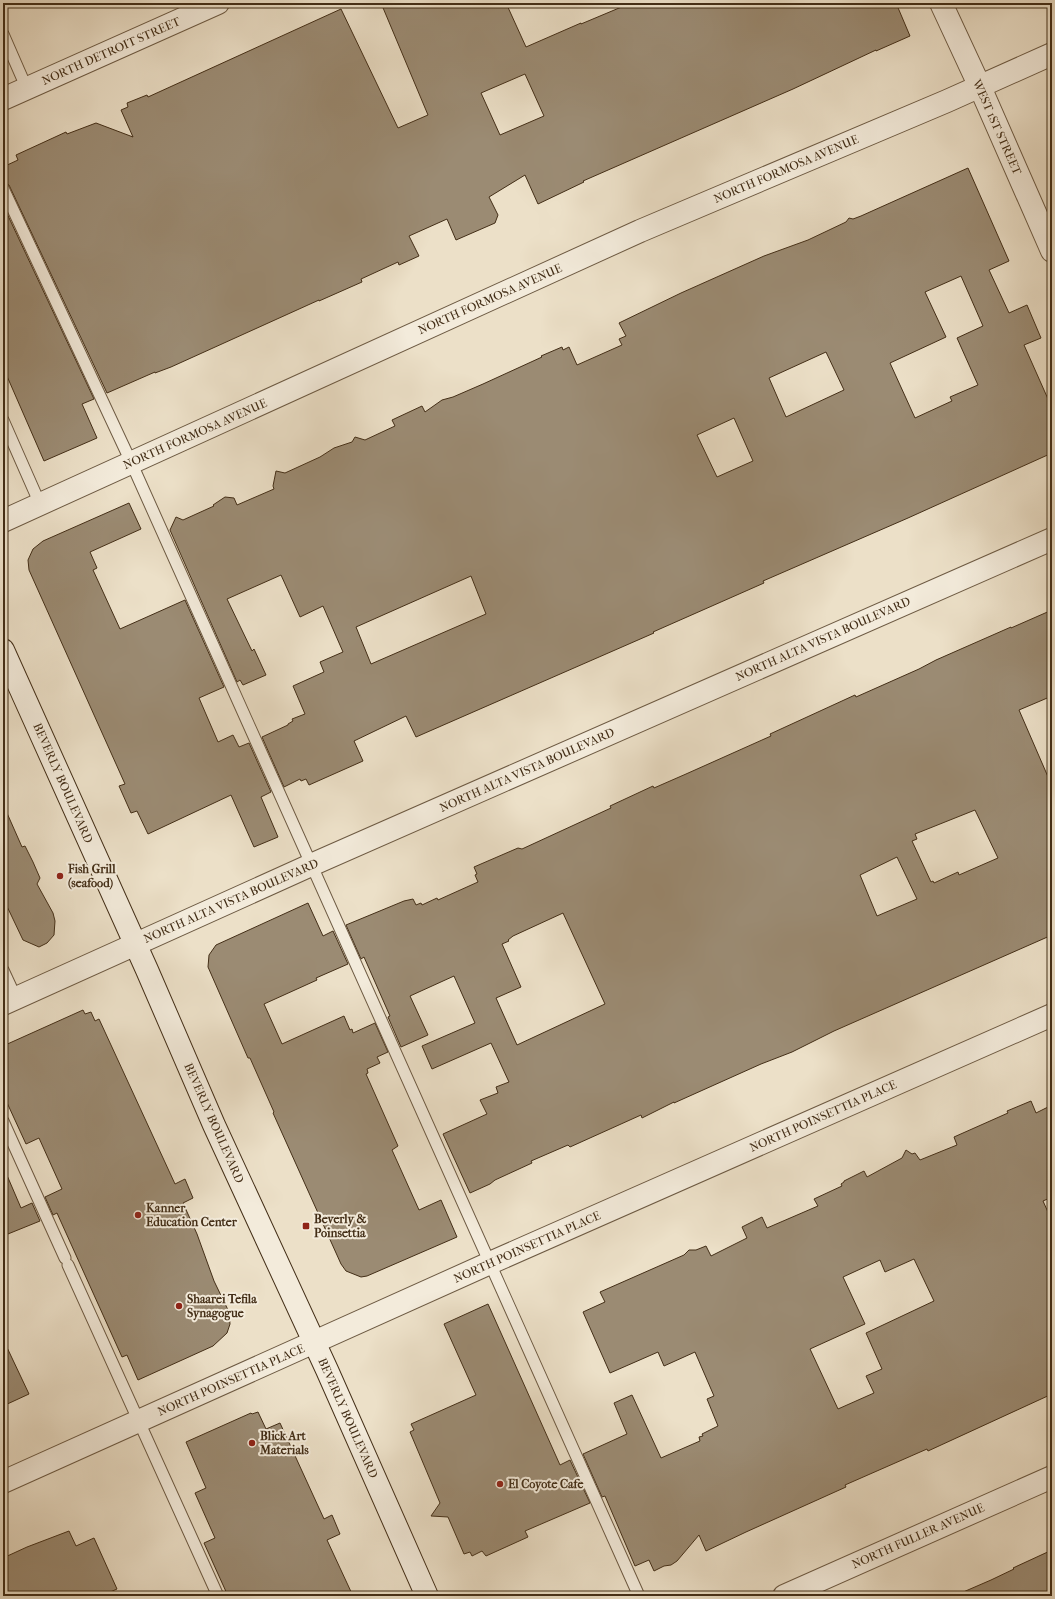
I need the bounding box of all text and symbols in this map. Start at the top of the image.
street label: NORTH DETROIT STREET [40,14,183,88]
street label: WEST 1ST STREET [969,76,1025,178]
street label: NORTH FORMOSA AVENUE [711,132,861,206]
street label: NORTH FORMOSA AVENUE [416,261,564,337]
street label: NORTH FORMOSA AVENUE [121,396,269,472]
street label: NORTH ALTA VISTA BOULEVARD [733,594,913,684]
street label: BEVERLY BOULEVARD [30,721,96,845]
street label: NORTH ALTA VISTA BOULEVARD [437,725,617,815]
street label: NORTH ALTA VISTA BOULEVARD [141,856,321,946]
place label: Fish Grill (seafood) [67,862,116,890]
marker: Fish Grill (seafood) [55,871,65,881]
street label: BEVERLY BOULEVARD [181,1061,247,1185]
street label: NORTH POINSETTIA PLACE [747,1077,899,1155]
place label: Kanner Education Center [146,1201,238,1229]
street label: NORTH POINSETTIA PLACE [451,1208,603,1286]
marker: Kanner Education Center [133,1210,143,1220]
place label: Beverly & Poinsettia [314,1212,366,1240]
marker: Beverly & Poinsettia [301,1221,311,1231]
place label: Shaarei Tefila Synagogue [187,1292,257,1321]
marker: Shaarei Tefila Synagogue [174,1301,184,1311]
street label: NORTH POINSETTIA PLACE [155,1341,307,1419]
street label: BEVERLY BOULEVARD [315,1356,381,1480]
place label: Blick Art Materials [259,1429,309,1457]
marker: Blick Art Materials [247,1438,257,1448]
place label: El Coyote Cafe [508,1477,583,1492]
marker: El Coyote Cafe [495,1479,505,1489]
street label: NORTH FULLER AVENUE [850,1500,986,1572]

